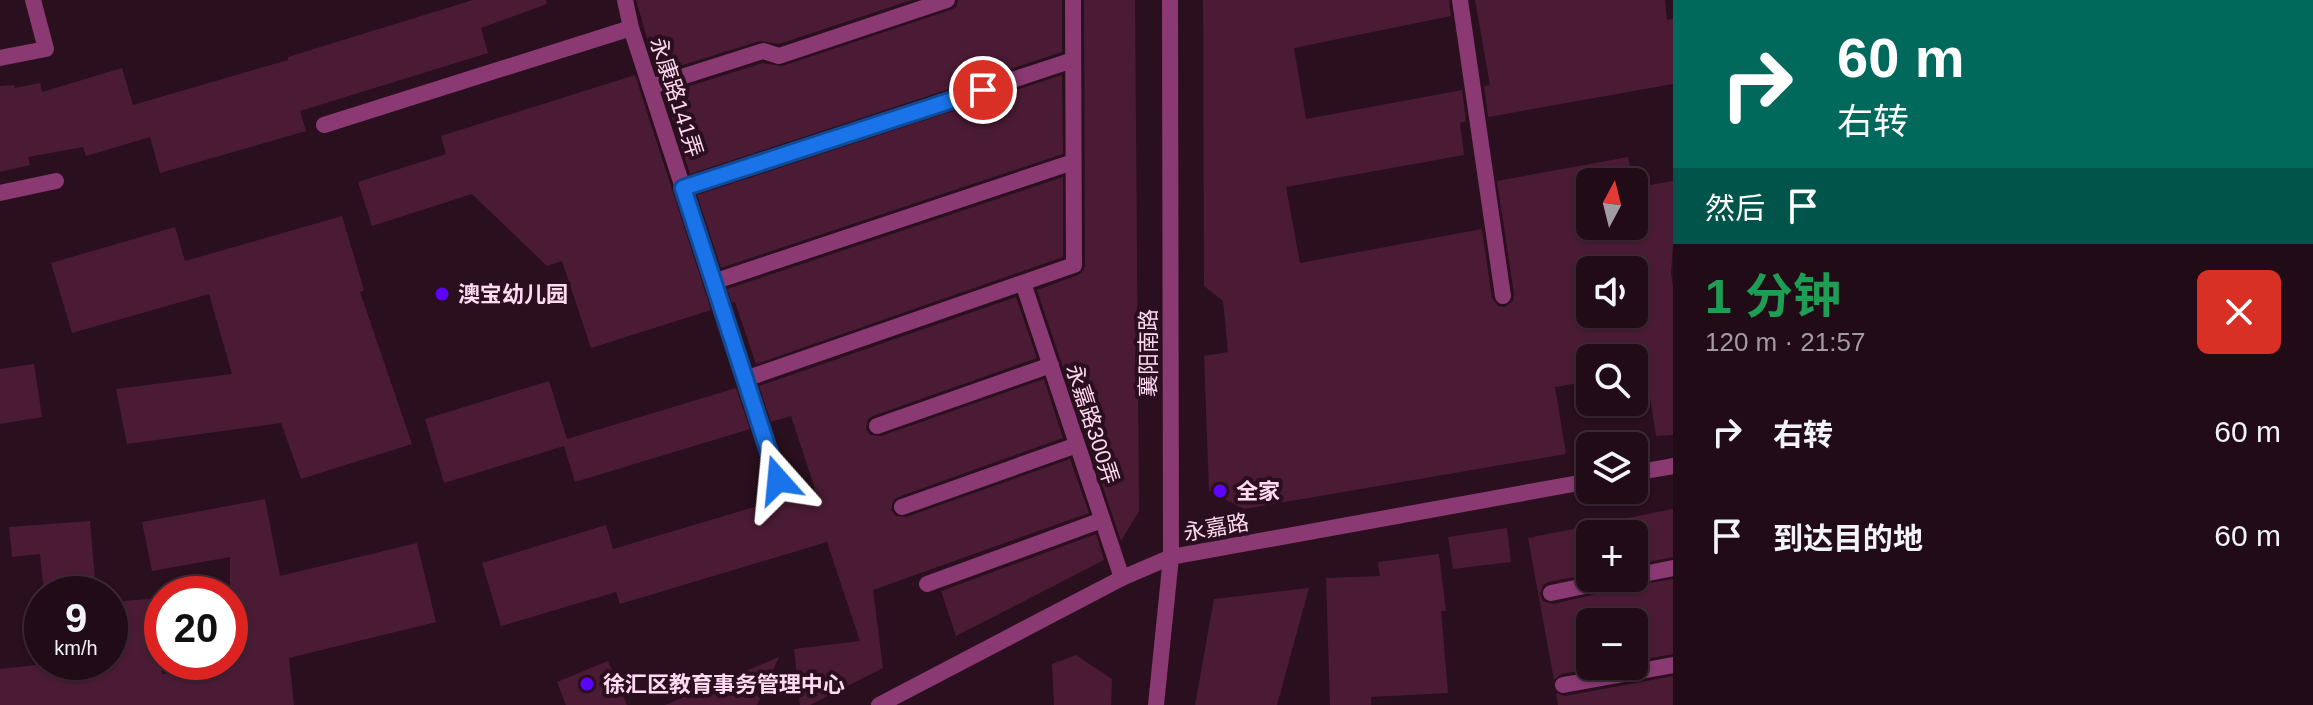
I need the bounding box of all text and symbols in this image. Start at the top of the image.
text: 60 m [1837,26,1965,89]
icon: right [1705,32,1809,136]
street label: 永康路141弄 [645,34,708,160]
pin [949,56,1017,124]
icon: arrive [961,68,1005,112]
text: 右转 [1837,101,1909,142]
north arrow [1576,168,1648,240]
map controls [1576,168,1648,680]
icon: arrive [1781,184,1825,228]
text: 然后 [1705,192,1765,225]
button: sound [1576,256,1648,328]
text: 1 分钟 [1705,270,1841,323]
button: close [2197,270,2281,354]
place label: 澳宝幼儿园 [458,282,568,307]
marker: 澳宝幼儿园 [433,285,451,303]
street label: 襄阳南路 [1136,309,1161,397]
text: 120 m · 21:57 [1705,327,1865,357]
button: search [1576,344,1648,416]
street label: 永嘉路300弄 [1061,361,1124,487]
icon: right [1705,410,1749,454]
text: 60 m [2214,415,2281,448]
text: 右转 [1773,418,1833,451]
button: layers [1576,432,1648,504]
position arrow [736,438,820,522]
place label: 全家 [1236,479,1280,504]
marker: 全家 [1211,482,1229,500]
street label: 永嘉路 [1181,509,1251,546]
icon: arrive [1705,514,1749,558]
text: 60 m [2214,519,2281,552]
button: + [1576,520,1648,592]
text: 到达目的地 [1773,522,1923,555]
speed limit sign: 20 [144,576,248,680]
text: 9 [65,596,87,640]
button: − [1576,608,1648,680]
text: km/h [54,637,98,659]
place label: 徐汇区教育事务管理中心 [603,672,845,697]
marker: 徐汇区教育事务管理中心 [578,675,596,693]

